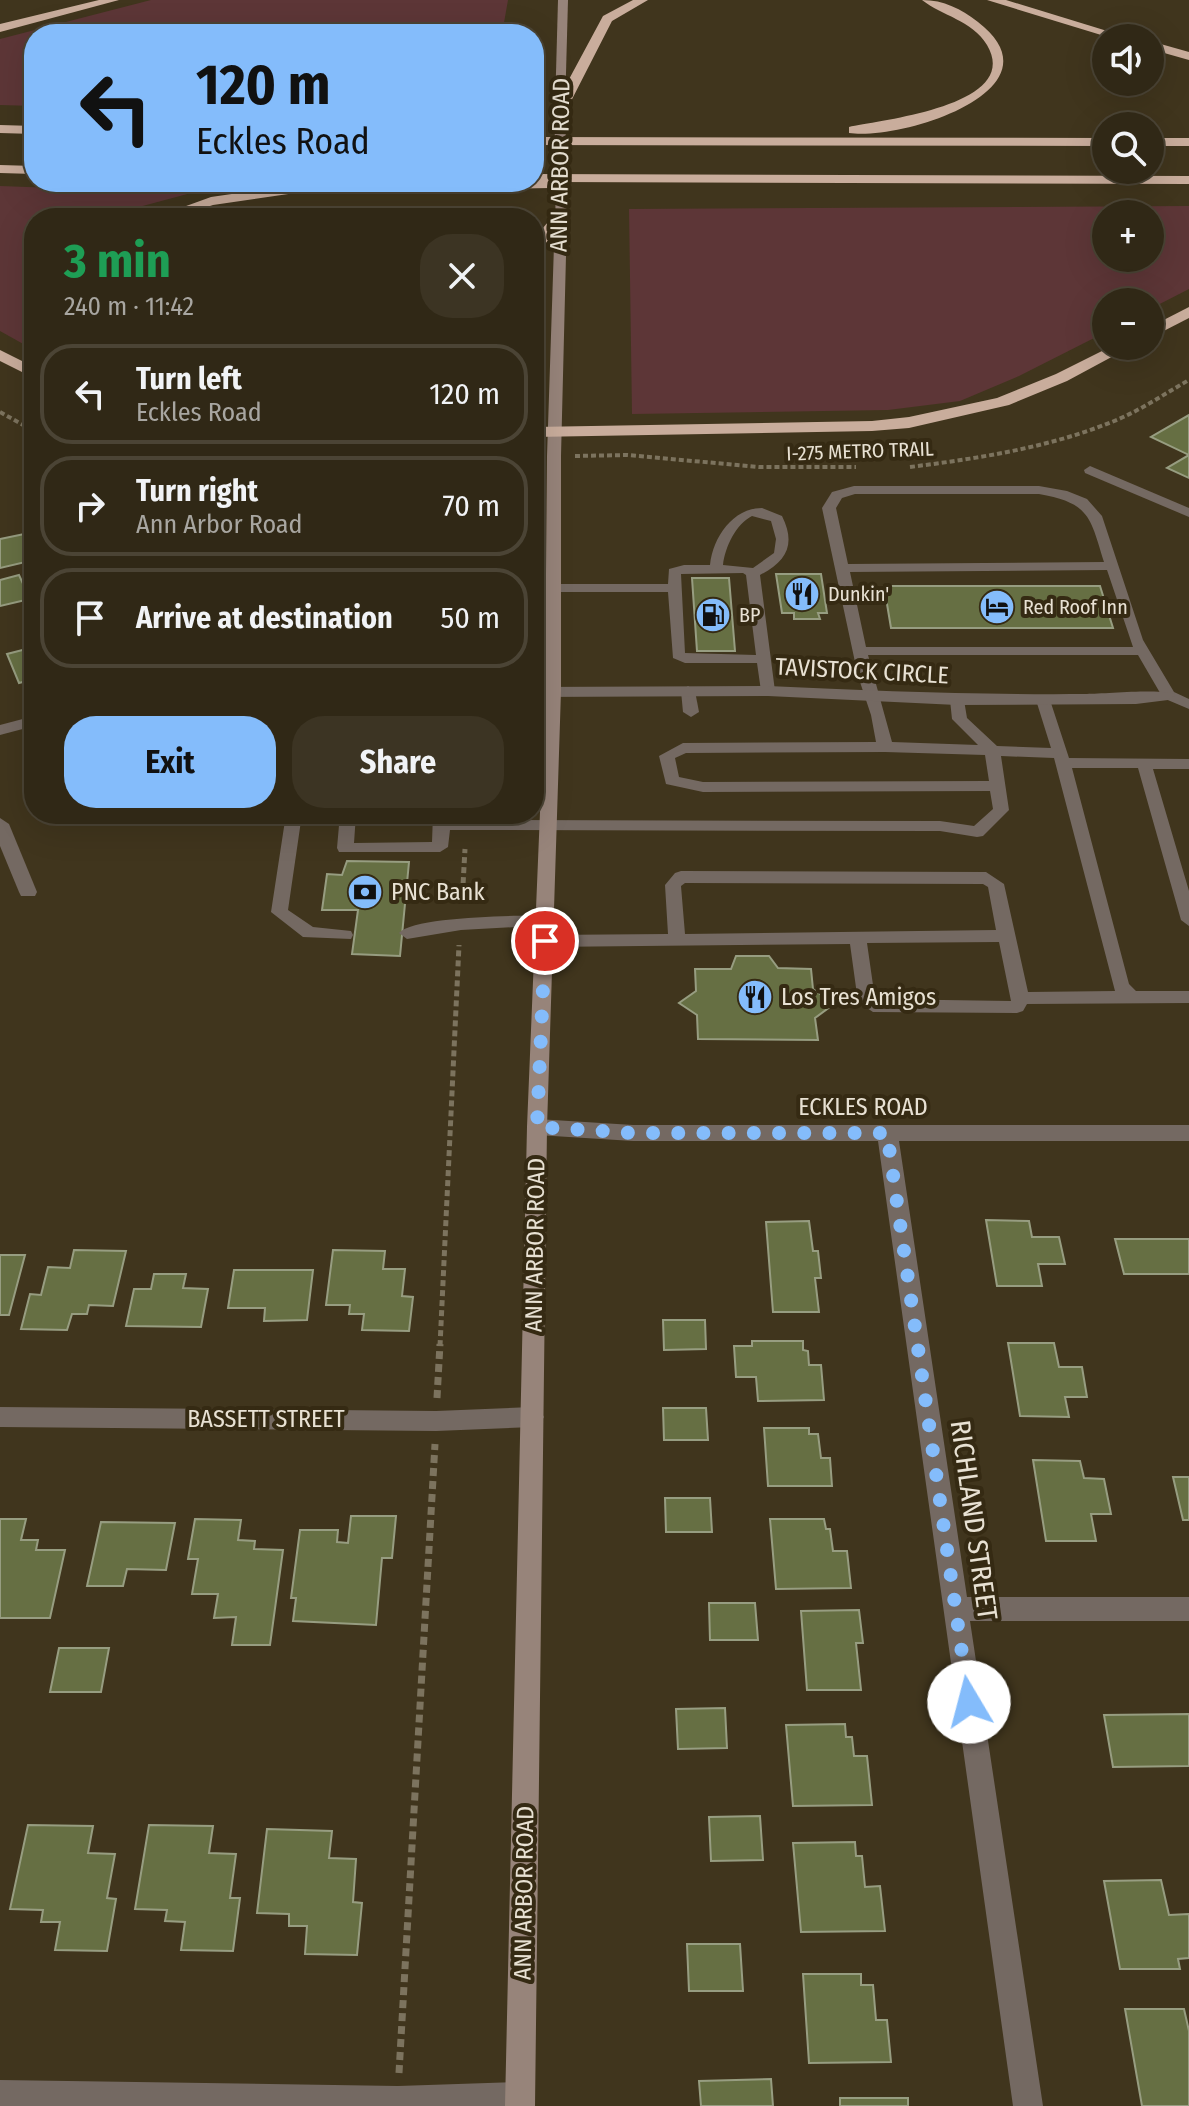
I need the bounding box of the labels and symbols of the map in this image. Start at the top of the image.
street label: ANN ARBOR ROAD [544,78,576,252]
street label: I-275 METRO TRAIL [786,436,934,466]
restaurant icon: Dunkin' [783,575,821,613]
place label: Dunkin' [828,582,889,606]
hotel icon: Red Roof Inn [978,588,1016,626]
place label: Red Roof Inn [1023,595,1128,619]
fuel station icon: BP [694,596,732,634]
place label: BP [739,603,760,627]
street label: TAVISTOCK CIRCLE [775,652,949,690]
bank icon: PNC Bank [346,873,384,911]
place label: PNC Bank [391,878,485,906]
pin [511,907,579,975]
restaurant icon: Los Tres Amigos [736,978,774,1016]
place label: Los Tres Amigos [781,983,936,1011]
street label: ECKLES ROAD [798,1093,928,1121]
street label: ANN ARBOR ROAD [519,1158,551,1332]
street label: BASSETT STREET [187,1405,345,1433]
street label: RICHLAND STREET [944,1418,1004,1622]
position arrow [927,1660,1011,1744]
street label: ANN ARBOR ROAD [508,1806,540,1980]

